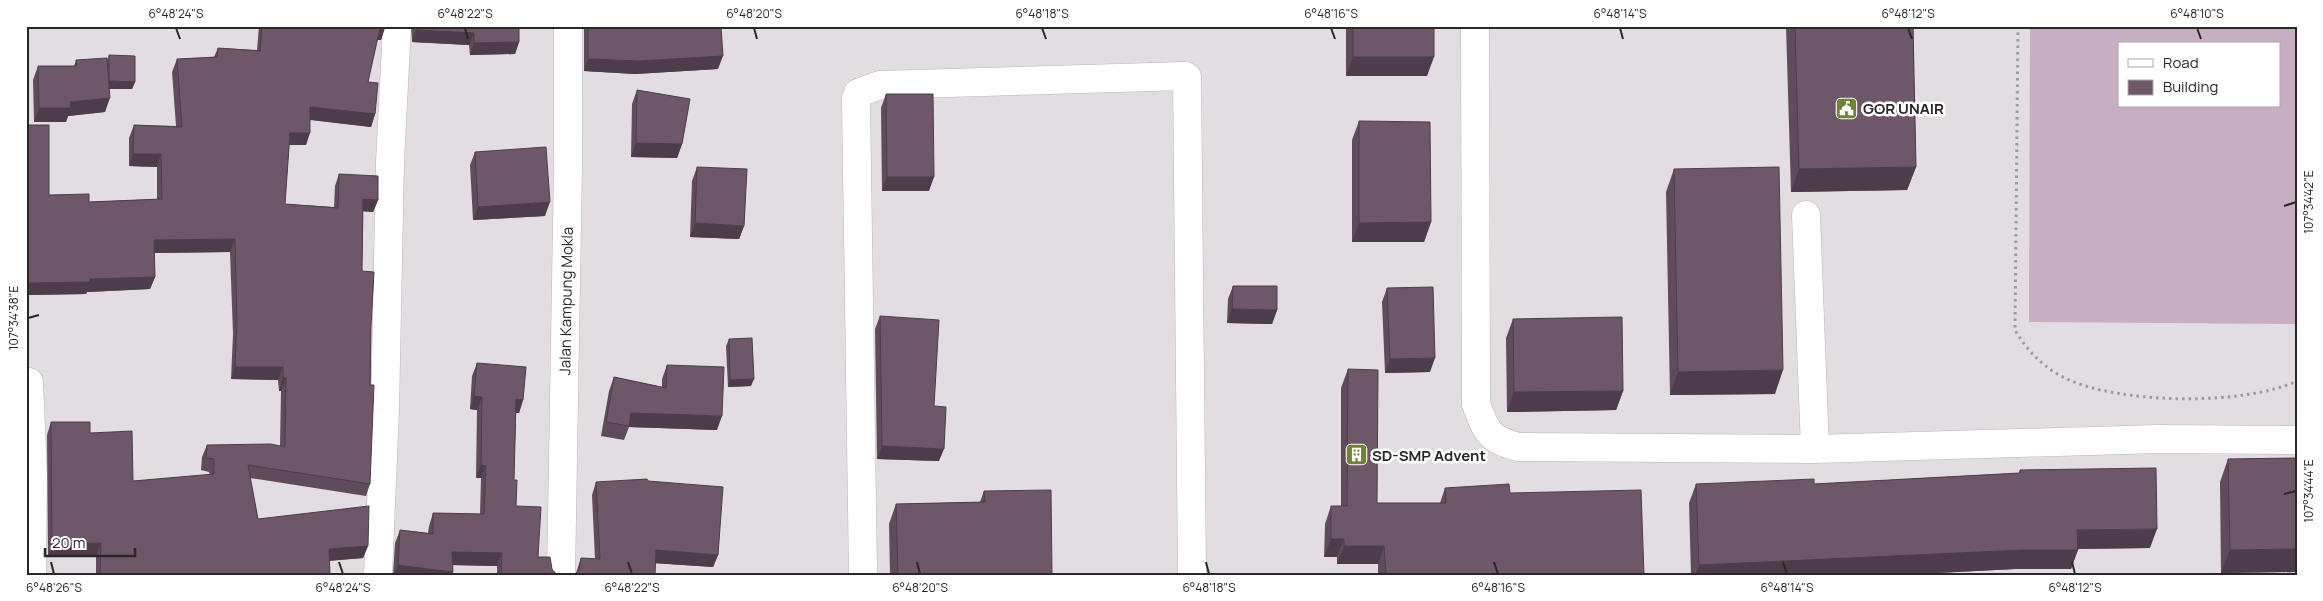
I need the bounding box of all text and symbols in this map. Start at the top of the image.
text: 6°48'24"S [149,5,203,22]
text: 6°48'22"S [437,5,493,22]
text: 6°48'20"S [726,5,782,22]
text: 6°48'18"S [1015,5,1069,22]
text: 6°48'16"S [1304,5,1358,22]
text: 6°48'14"S [1594,5,1646,22]
text: 6°48'12"S [1881,5,1935,22]
text: 6°48'10"S [2170,5,2224,22]
legend [2118,42,2280,108]
text: Road [2163,52,2199,73]
text: Building [2163,76,2218,97]
public building icon: GOR UNAIR [1835,96,1859,120]
place label: GOR UNAIR [1863,98,1944,119]
text: 107°34'42"E [2300,170,2317,234]
street label: Jalan Kampung Mokla [554,227,578,375]
text: 107°34'38"E [5,286,22,350]
building icon: SD-SMP Advent [1344,443,1368,467]
place label: SD-SMP Advent [1372,445,1486,466]
text: 107°34'44"E [2300,459,2317,523]
scale bar [45,526,135,558]
text: 20 m [52,532,85,553]
text: 6°48'26"S [26,579,82,596]
text: 6°48'24"S [316,579,370,596]
text: 6°48'22"S [604,579,660,596]
text: 6°48'20"S [892,579,948,596]
text: 6°48'18"S [1182,579,1236,596]
text: 6°48'16"S [1471,579,1525,596]
text: 6°48'14"S [1761,579,1813,596]
text: 6°48'12"S [2048,579,2102,596]

